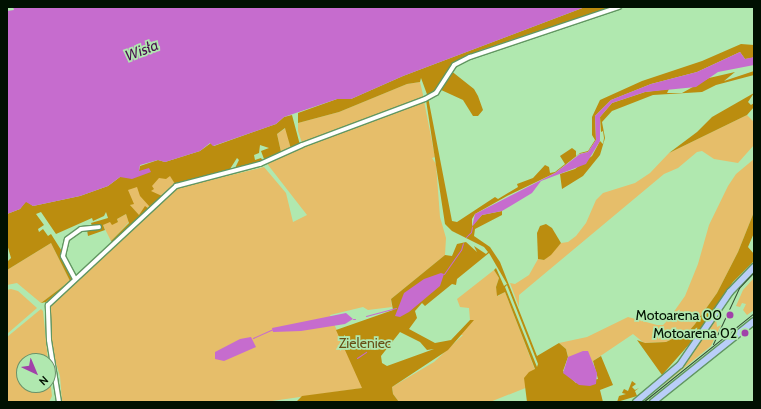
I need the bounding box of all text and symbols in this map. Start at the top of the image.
water label: Wisła [123,36,161,66]
place label: Motoarena 00 [635,307,722,323]
marker: Motoarena 00 [725,310,735,320]
place label: Motoarena 02 [653,325,737,341]
marker: Motoarena 02 [740,328,750,338]
park label: Zieleniec [339,335,391,351]
north arrow [16,353,56,393]
text: N [36,373,51,389]

